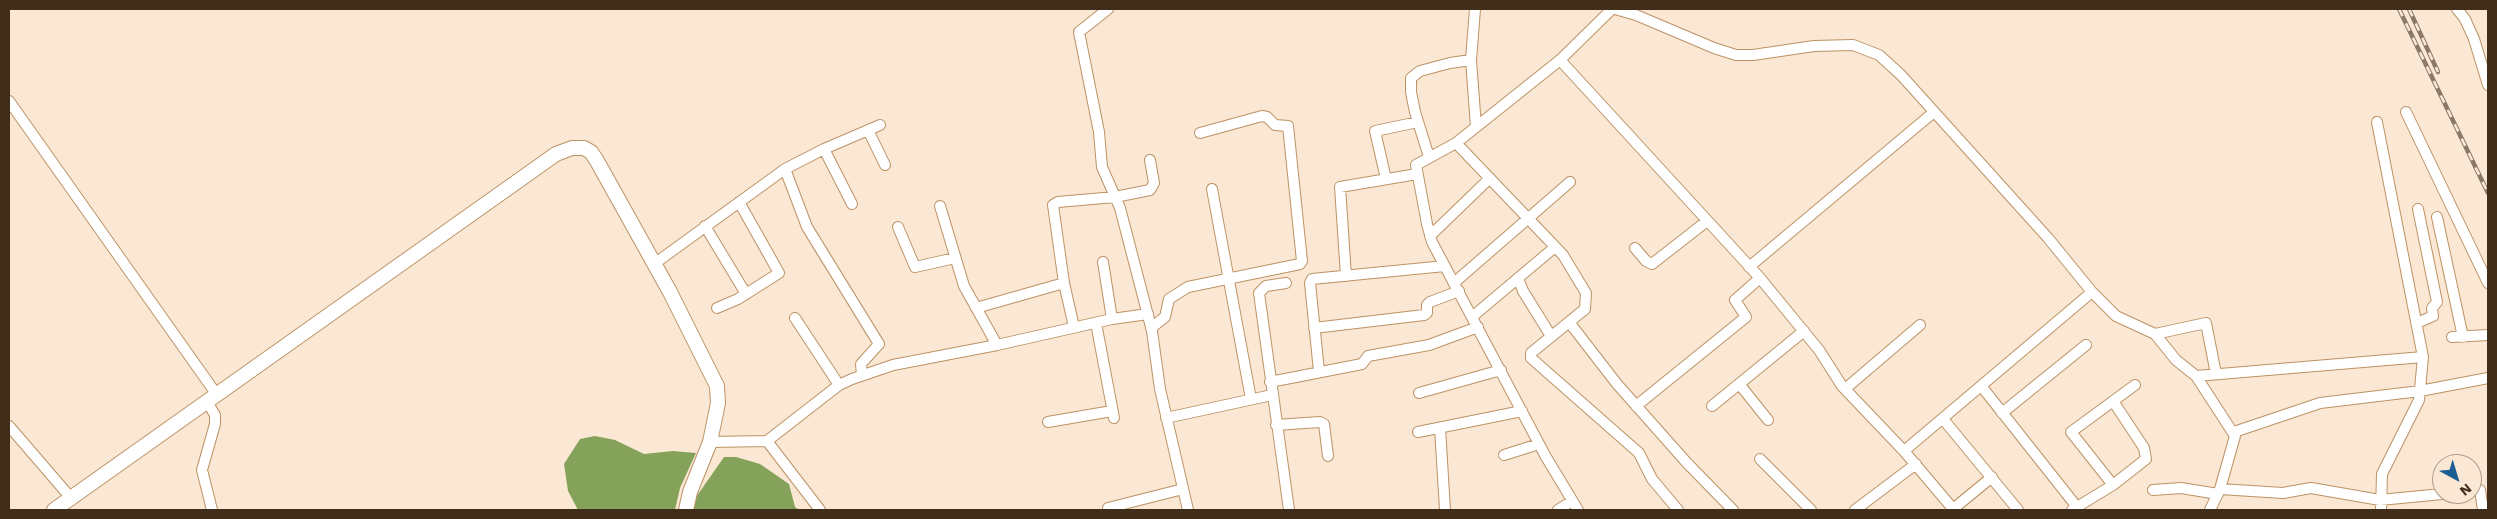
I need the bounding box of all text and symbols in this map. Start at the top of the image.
north arrow [2432,454,2482,504]
text: N [2457,480,2475,499]

